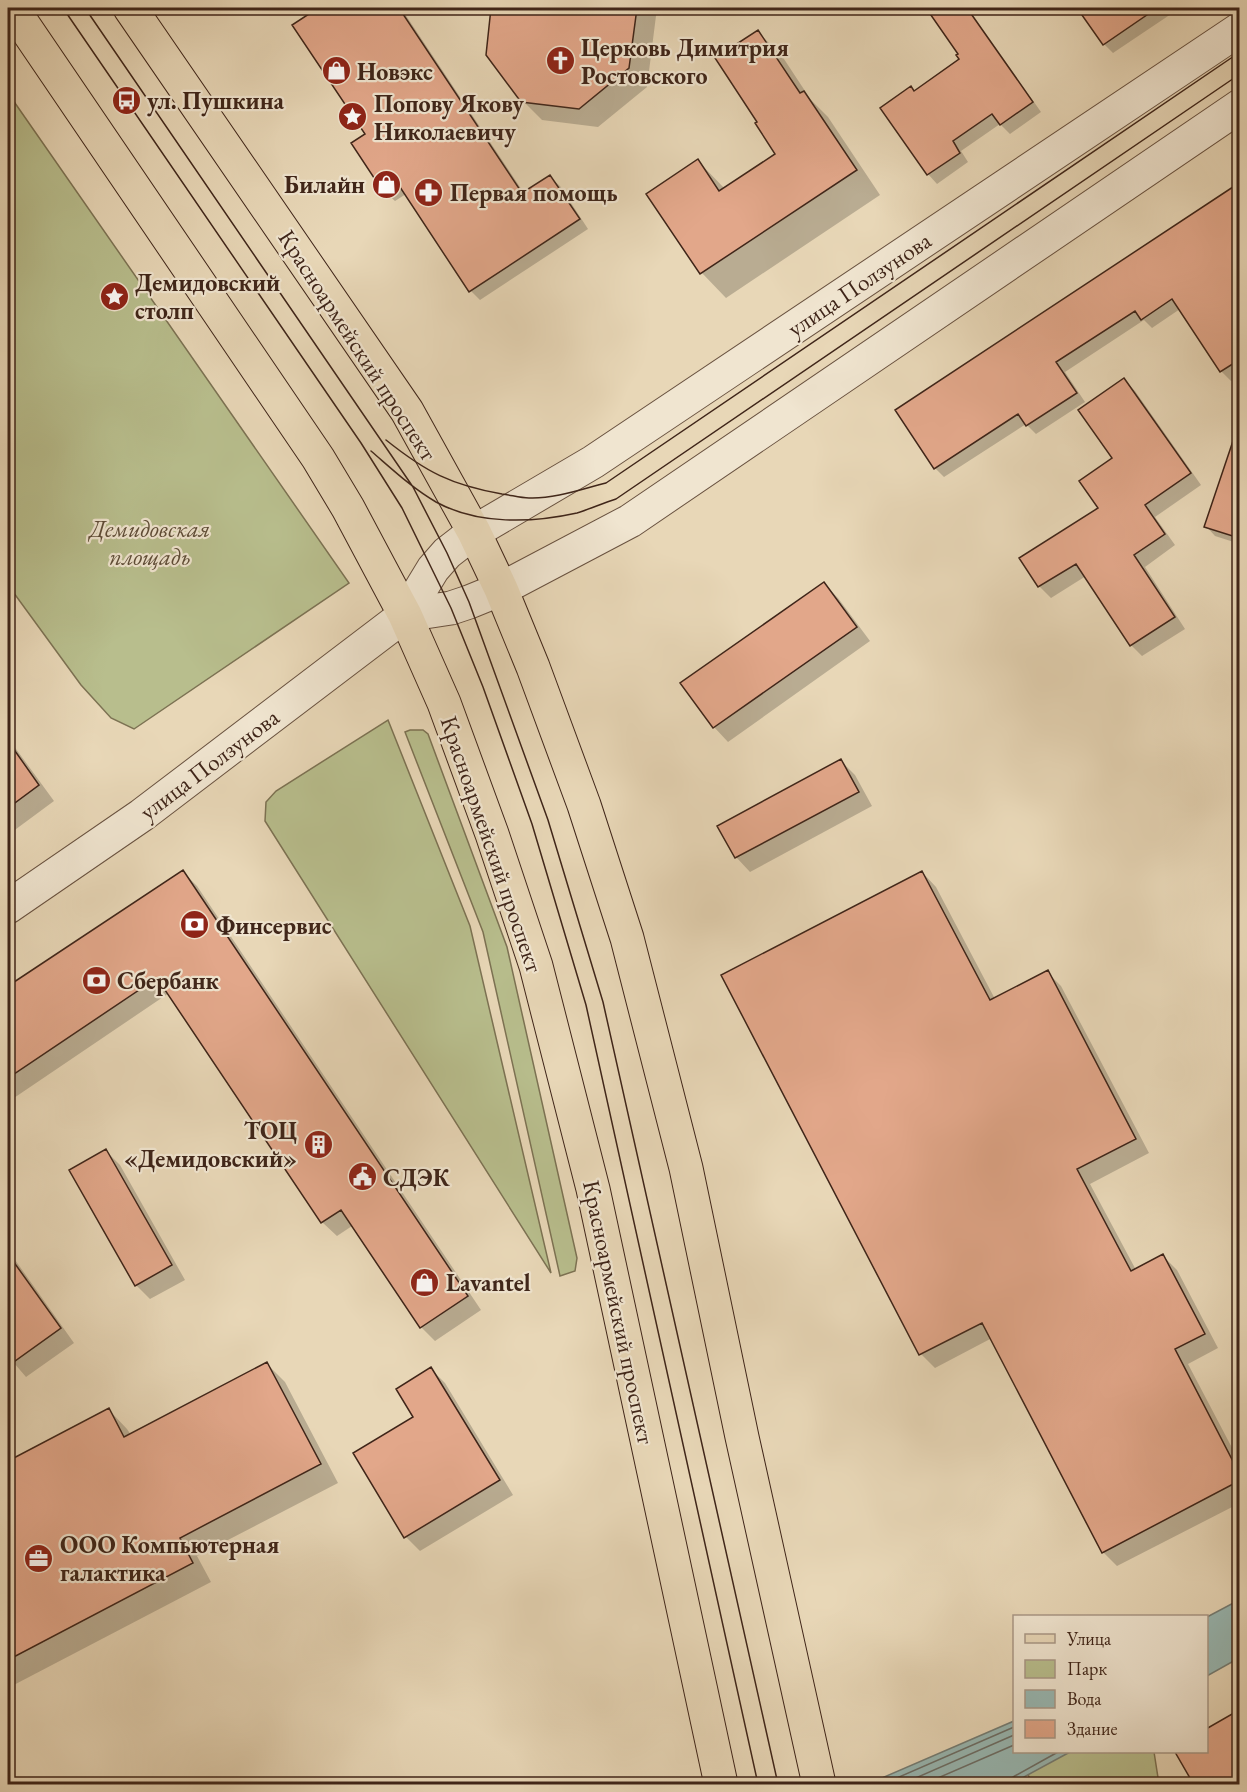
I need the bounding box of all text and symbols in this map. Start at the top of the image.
place label: Церковь Димитрия Ростовского [581,32,789,91]
church icon: Церковь Димитрия Ростовского [544,45,576,77]
shop icon: Новэкс [320,55,352,87]
place label: Новэкс [357,56,433,87]
bus stop icon: ул. Пушкина [110,84,142,116]
place label: ул. Пушкина [147,85,285,117]
place label: Попову Якову Николаевичу [374,88,524,148]
place icon: Попову Якову Николаевичу [337,101,369,133]
shop icon: Билайн [370,168,402,200]
place label: Билайн [284,169,365,200]
pharmacy icon: Первая помощь [413,176,445,208]
place label: Первая помощь [450,177,618,208]
street label: Красноармейский проспект [272,224,444,466]
street label: улица Ползунова [781,224,937,344]
place label: Демидовский столп [135,267,280,326]
place icon: Демидовский столп [98,280,130,312]
park label: Демидовская площадь [88,513,210,572]
street label: улица Ползунова [133,701,285,827]
street label: Красноармейский проспект [434,712,551,976]
bank icon: Финсервис [179,909,211,941]
place label: Финсервис [216,910,332,941]
bank icon: Сбербанк [80,964,112,996]
place label: Сбербанк [117,965,220,996]
place label: ТОЦ «Демидовский» [124,1115,297,1174]
building icon: ТОЦ «Демидовский» [302,1128,334,1160]
public building icon: СДЭК [346,1161,378,1193]
place label: СДЭК [383,1162,451,1193]
street label: Красноармейский проспект [576,1177,662,1447]
shop icon: Lavantel [409,1266,441,1298]
place label: Lavantel [446,1267,531,1298]
place label: ООО Компьютерная галактика [60,1529,279,1588]
office icon: ООО Компьютерная галактика [23,1542,55,1574]
legend [1013,1615,1208,1753]
text: Улица [1066,1627,1112,1650]
text: Парк [1067,1657,1107,1680]
text: Вода [1067,1687,1102,1710]
text: Здание [1067,1717,1117,1740]

